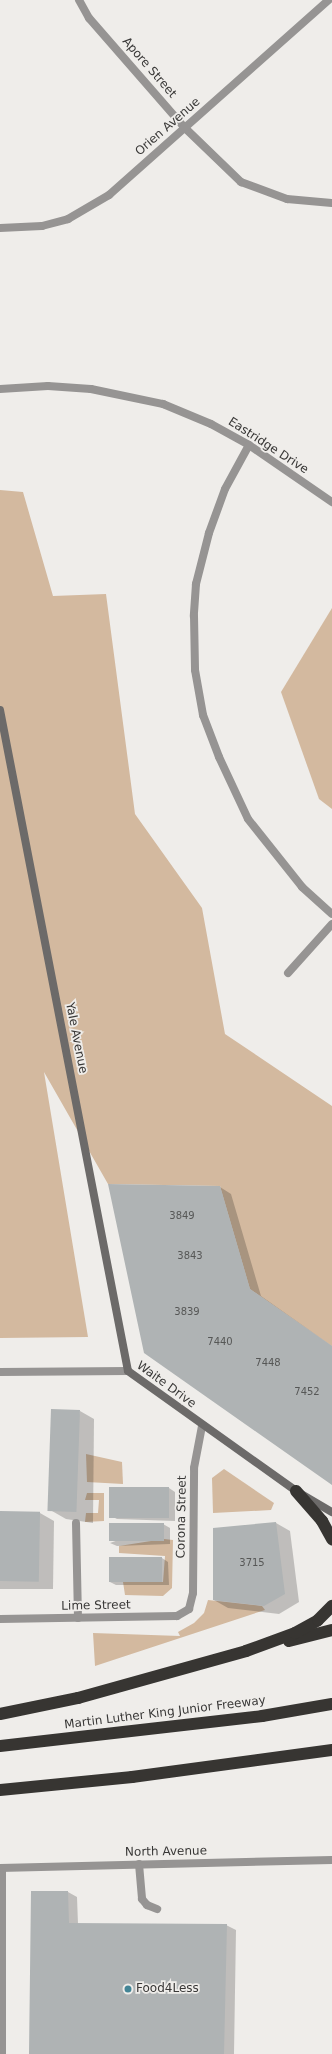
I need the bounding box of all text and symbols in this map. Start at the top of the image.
street label: Apore Street [119,35,179,101]
street label: Orien Avenue [133,95,203,159]
street label: Eastridge Drive [225,415,311,477]
street label: Yale Avenue [62,1001,90,1075]
house number: 3849 [169,1210,195,1222]
house number: 3843 [177,1250,203,1262]
house number: 3839 [174,1306,200,1318]
house number: 7440 [207,1336,233,1348]
house number: 7448 [255,1357,281,1369]
street label: Waite Drive [134,1359,198,1411]
house number: 7452 [294,1386,320,1398]
street label: Corona Street [174,1475,190,1559]
house number: 3715 [239,1557,265,1569]
street label: Lime Street [61,1598,131,1614]
street label: Martin Luther King Junior Freeway [63,1693,267,1733]
street label: North Avenue [125,1844,207,1860]
place label: Food4Less [136,1982,199,1996]
marker: Food4Less [123,1984,133,1994]

